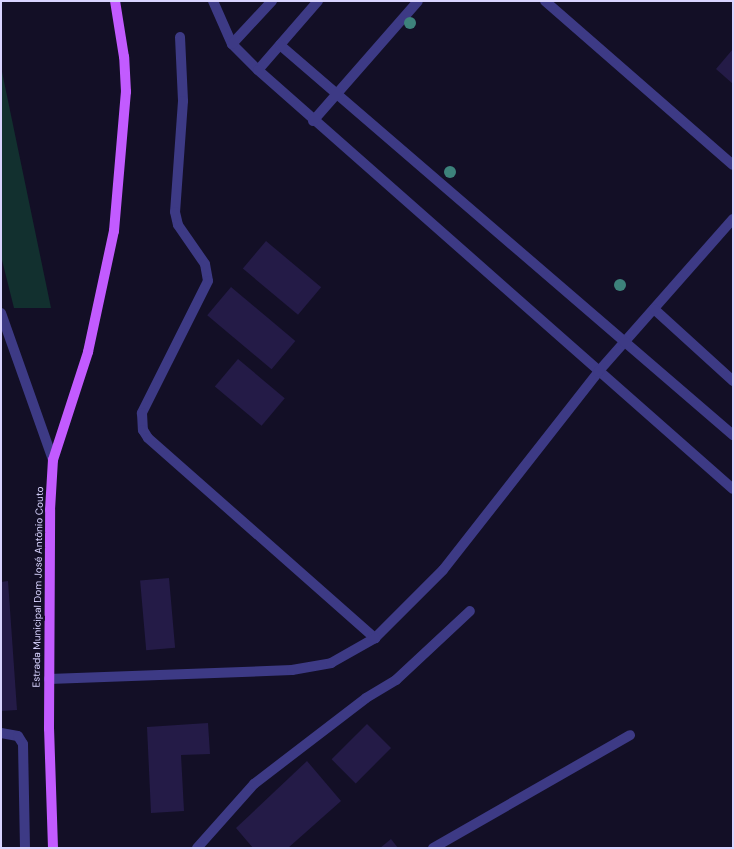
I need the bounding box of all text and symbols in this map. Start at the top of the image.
street label: Estrada Municipal Dom José Antônio Couto [30,486,46,688]

